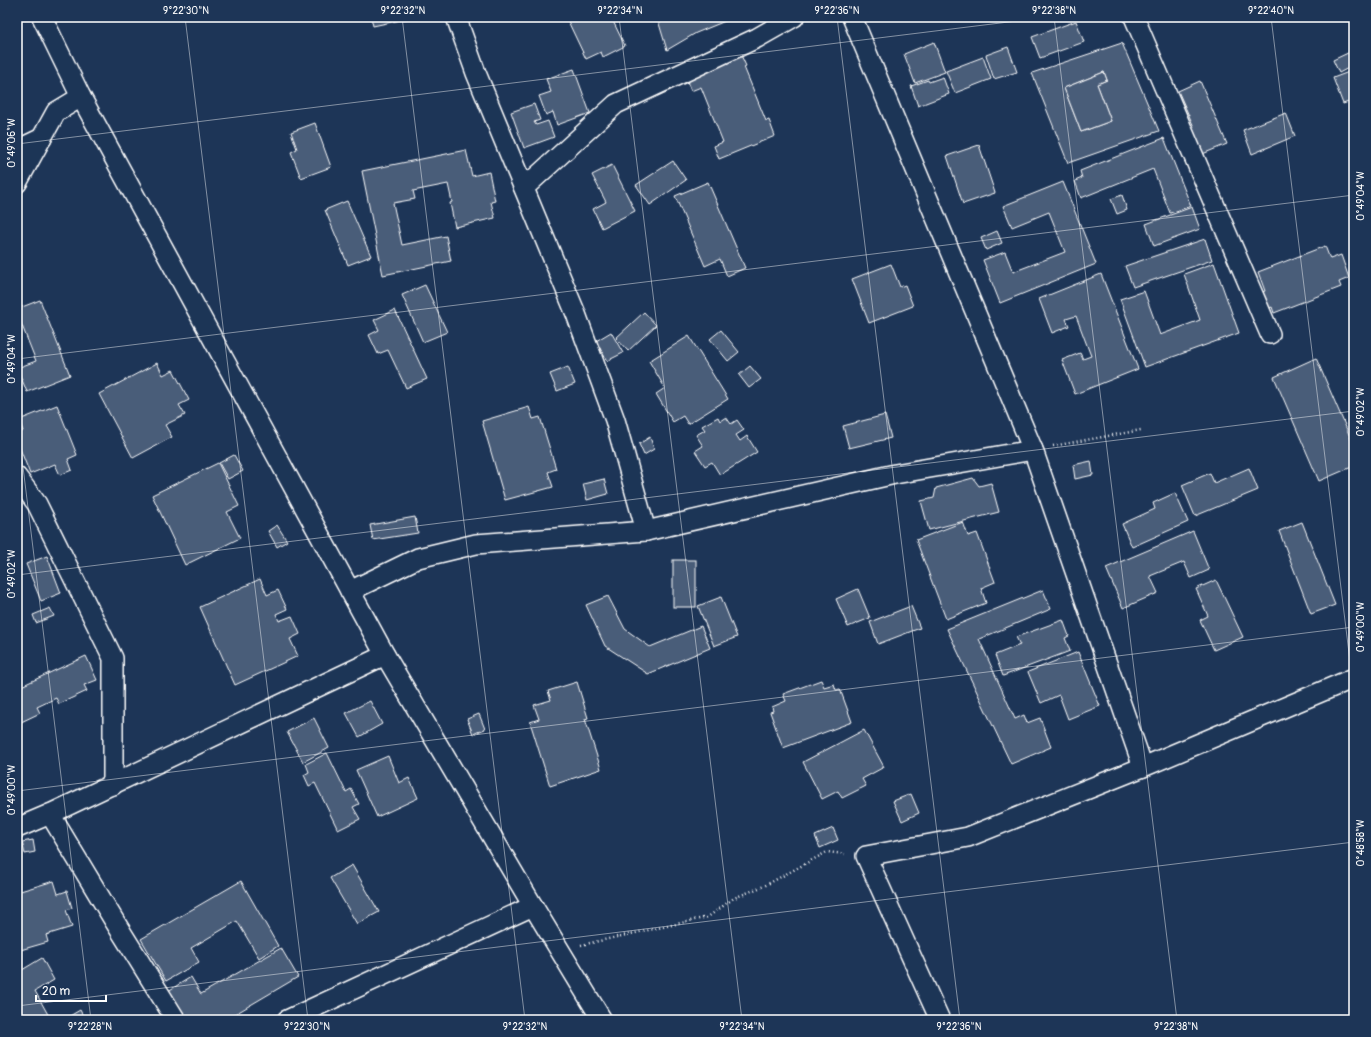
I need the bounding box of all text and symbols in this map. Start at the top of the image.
text: 9°22'30"N [163,5,209,17]
text: 9°22'32"N [381,5,426,17]
text: 9°22'34"N [598,5,643,17]
text: 9°22'36"N [815,5,860,17]
text: 9°22'38"N [1032,5,1076,17]
text: 9°22'40"N [1248,5,1294,17]
text: 0°49'06"W [6,118,18,168]
text: 0°49'04"W [1355,171,1367,221]
text: 0°49'04"W [6,334,18,384]
text: 0°49'02"W [1355,387,1367,437]
text: 0°49'02"W [6,549,18,599]
text: 0°49'00"W [1355,601,1367,652]
text: 0°49'00"W [6,764,18,815]
text: 0°48'58"W [1355,819,1367,867]
scale bar [36,977,106,1003]
text: 20 m [42,984,71,999]
text: 9°22'28"N [68,1021,112,1033]
text: 9°22'30"N [284,1021,330,1033]
text: 9°22'32"N [503,1021,548,1033]
text: 9°22'34"N [720,1021,765,1033]
text: 9°22'36"N [937,1021,982,1033]
text: 9°22'38"N [1154,1021,1198,1033]

